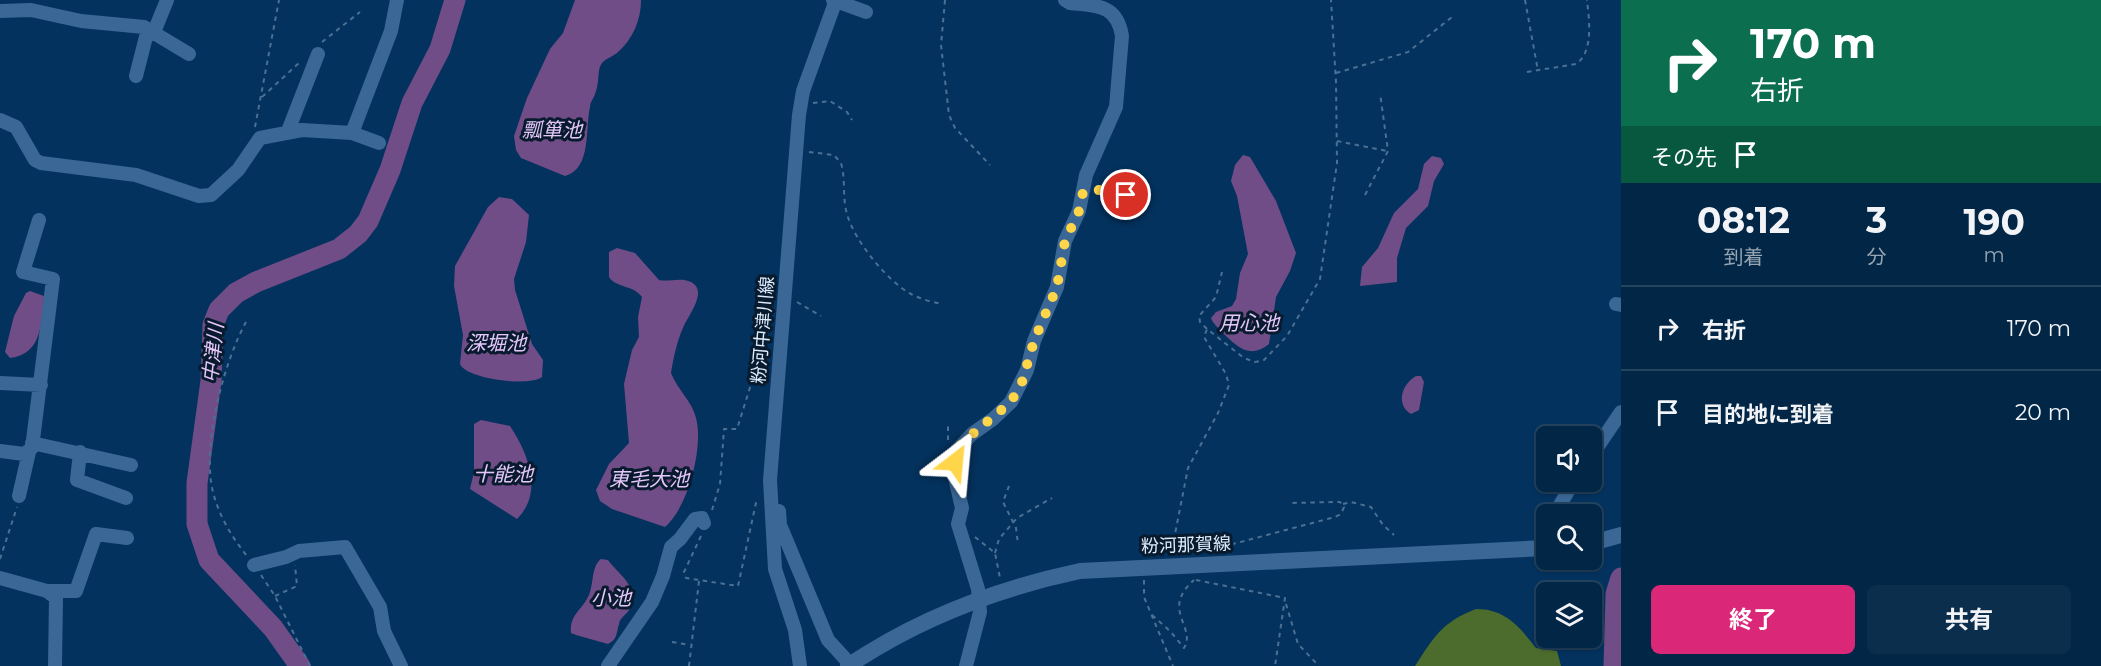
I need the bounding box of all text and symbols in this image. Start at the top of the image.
text: 170 m [1750,17,1876,69]
icon: right [1651,24,1729,102]
text: 右折 [1750,74,1804,107]
water label: 瓢箪池 [522,118,584,142]
icon: arrive [1729,138,1762,171]
text: その先 [1651,144,1717,171]
pin [1100,169,1151,220]
icon: arrive [1109,178,1142,211]
text: 08:12 [1697,198,1790,242]
text: 3 [1866,198,1887,242]
text: 190 [1963,200,2025,244]
text: m [1984,243,2005,267]
text: 到着 [1724,245,1764,269]
text: 分 [1867,245,1887,269]
street label: 粉河中津川線 [747,275,779,385]
water label: 用心池 [1219,311,1281,335]
icon: right [1651,312,1684,345]
text: 170 m [2007,315,2071,342]
text: 右折 [1702,317,1746,344]
water label: 中津川 [198,320,228,384]
water label: 深堀池 [466,331,528,355]
icon: arrive [1651,396,1684,429]
text: 20 m [2015,399,2071,426]
text: 目的地に到着 [1702,401,1834,428]
map controls [1536,426,1602,648]
button: sound [1536,426,1602,492]
position arrow [923,430,987,494]
water label: 十能池 [473,462,535,486]
water label: 東毛大池 [609,467,691,491]
button: search [1536,504,1602,570]
street label: 粉河那賀線 [1141,532,1231,558]
button: layers [1536,582,1602,648]
button: 終了 [1651,585,1855,654]
button: 共有 [1867,585,2071,654]
water label: 小池 [591,586,633,610]

